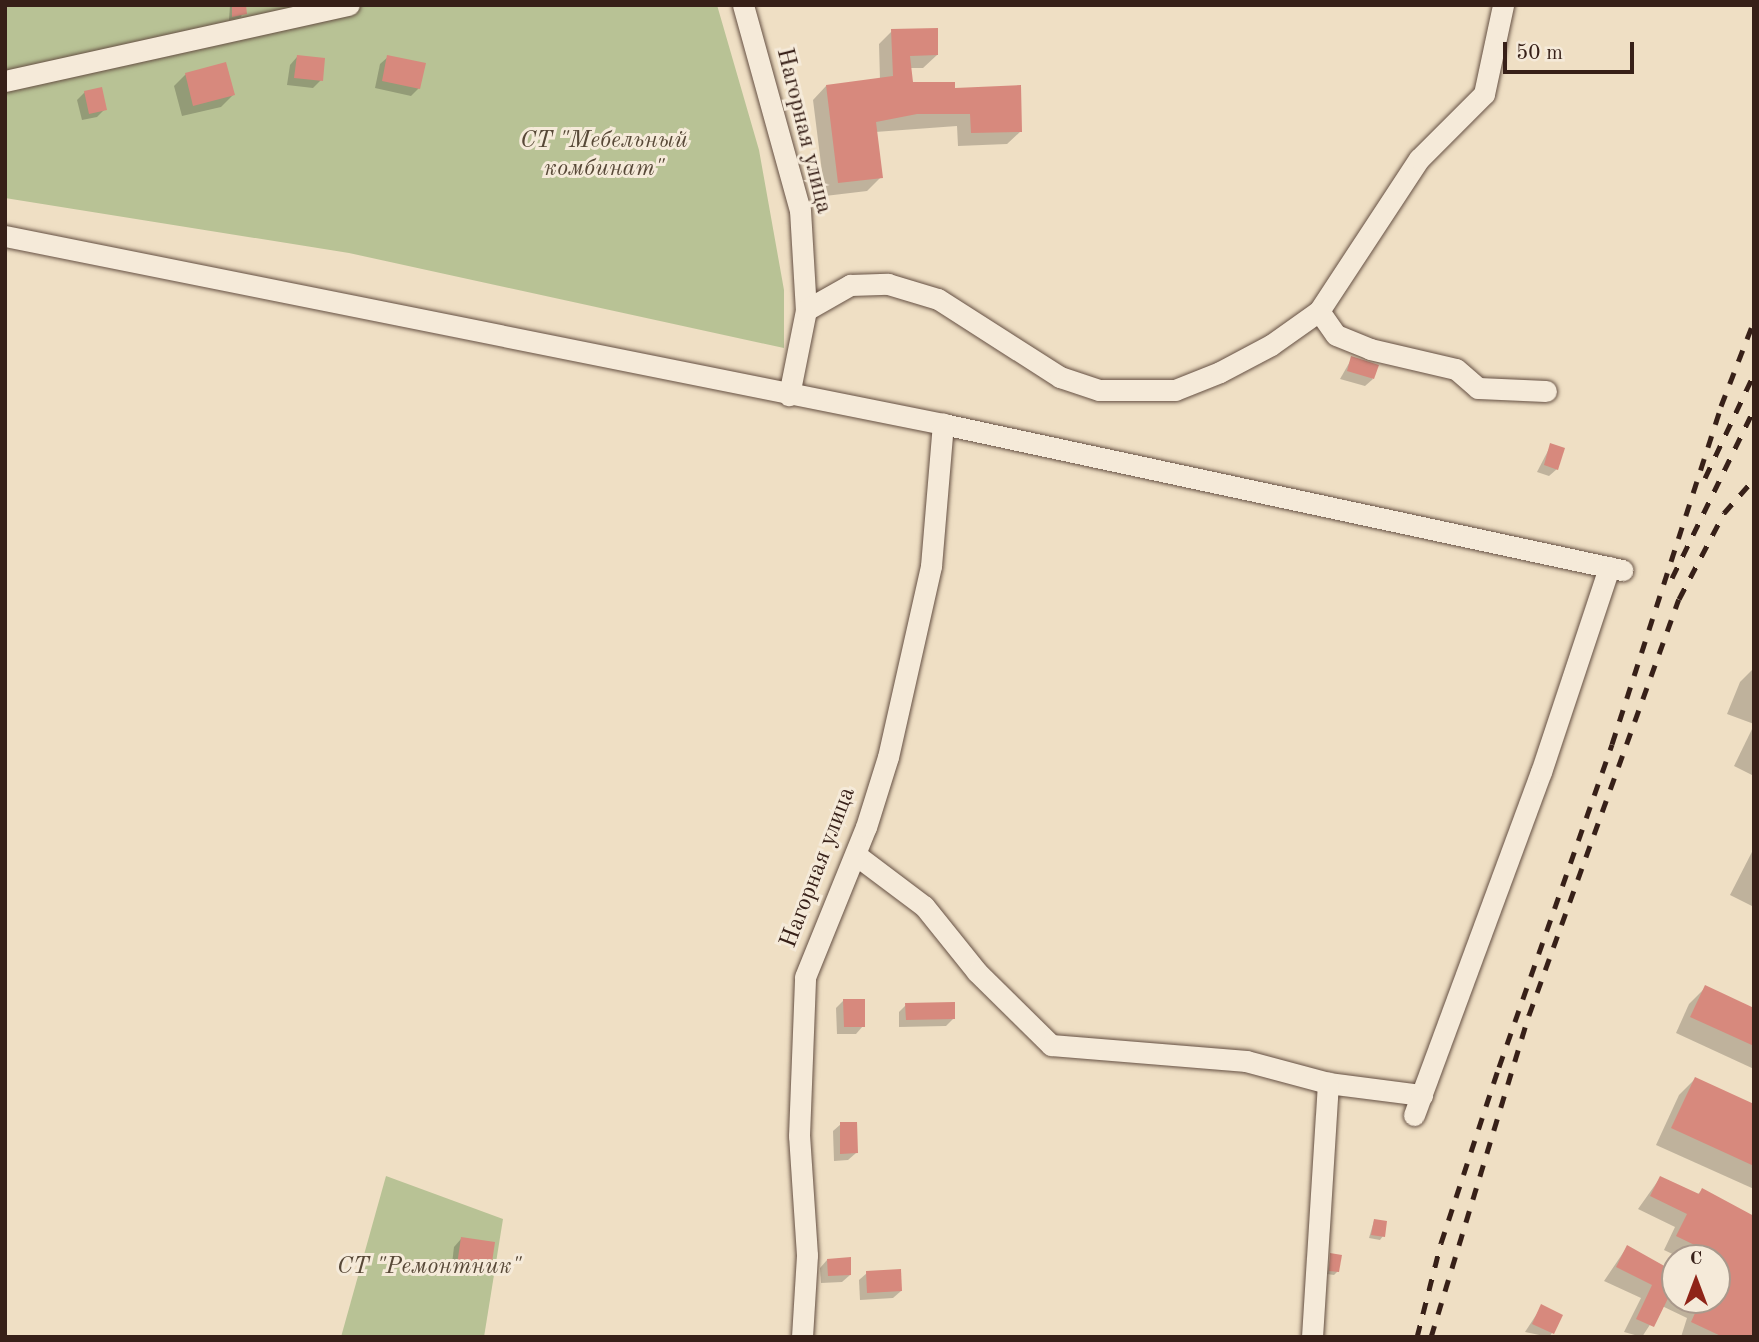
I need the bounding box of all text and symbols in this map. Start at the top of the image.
scale bar [1507,28,1638,72]
text: 50 m [1516,43,1563,64]
street label: Нагорная улица [768,45,838,217]
park label: СТ "Мебельный комбинат" [520,128,688,184]
street label: Нагорная улица [775,784,863,952]
north arrow [1661,1244,1731,1314]
text: С [1690,1250,1702,1269]
park label: СТ "Ремонтник" [337,1254,521,1282]

